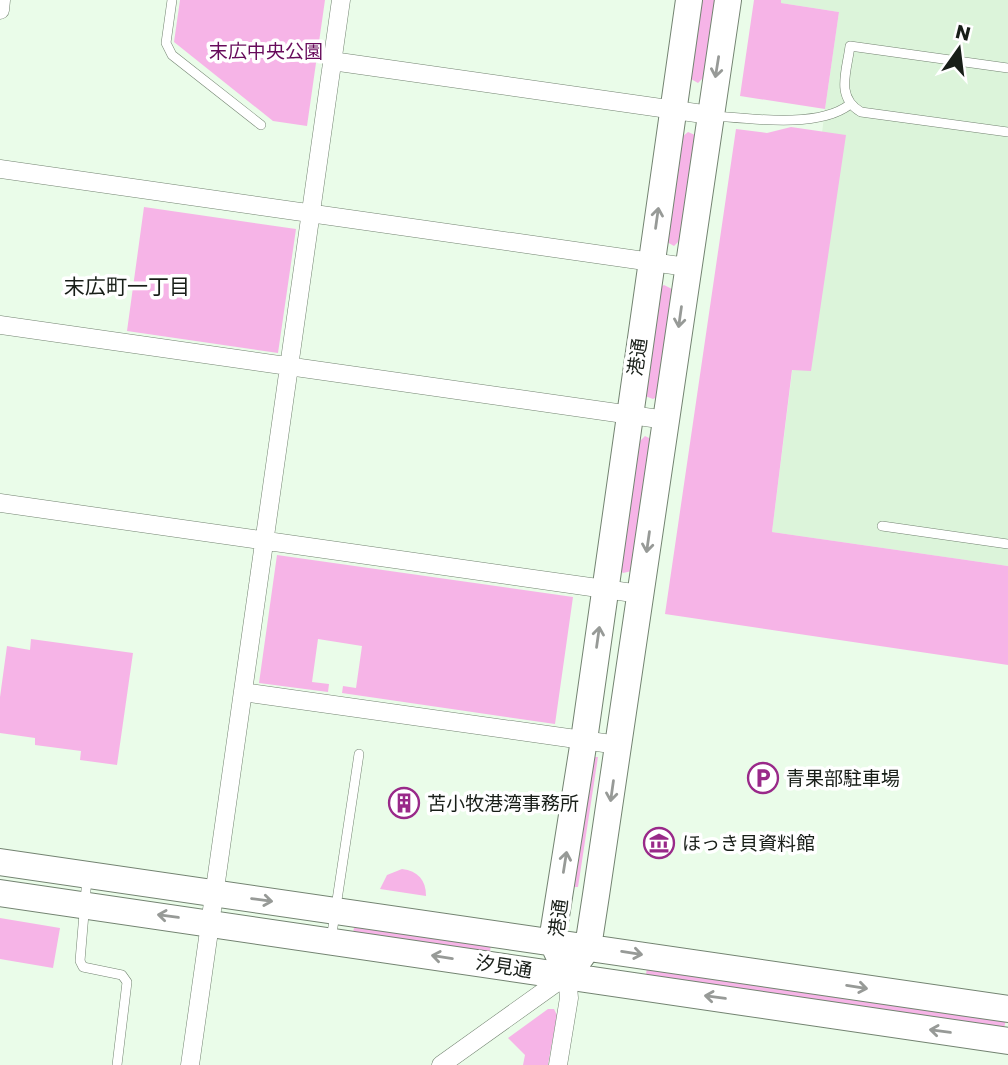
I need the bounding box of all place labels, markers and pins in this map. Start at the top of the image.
parking icon: 青果部駐車場 [746,761,780,795]
place label: 青果部駐車場 [786,765,900,792]
building icon: 苫小牧港湾事務所 [387,786,421,820]
place label: 苫小牧港湾事務所 [427,790,579,817]
museum icon: ほっき貝資料館 [642,826,676,860]
place label: ほっき貝資料館 [682,830,815,857]

